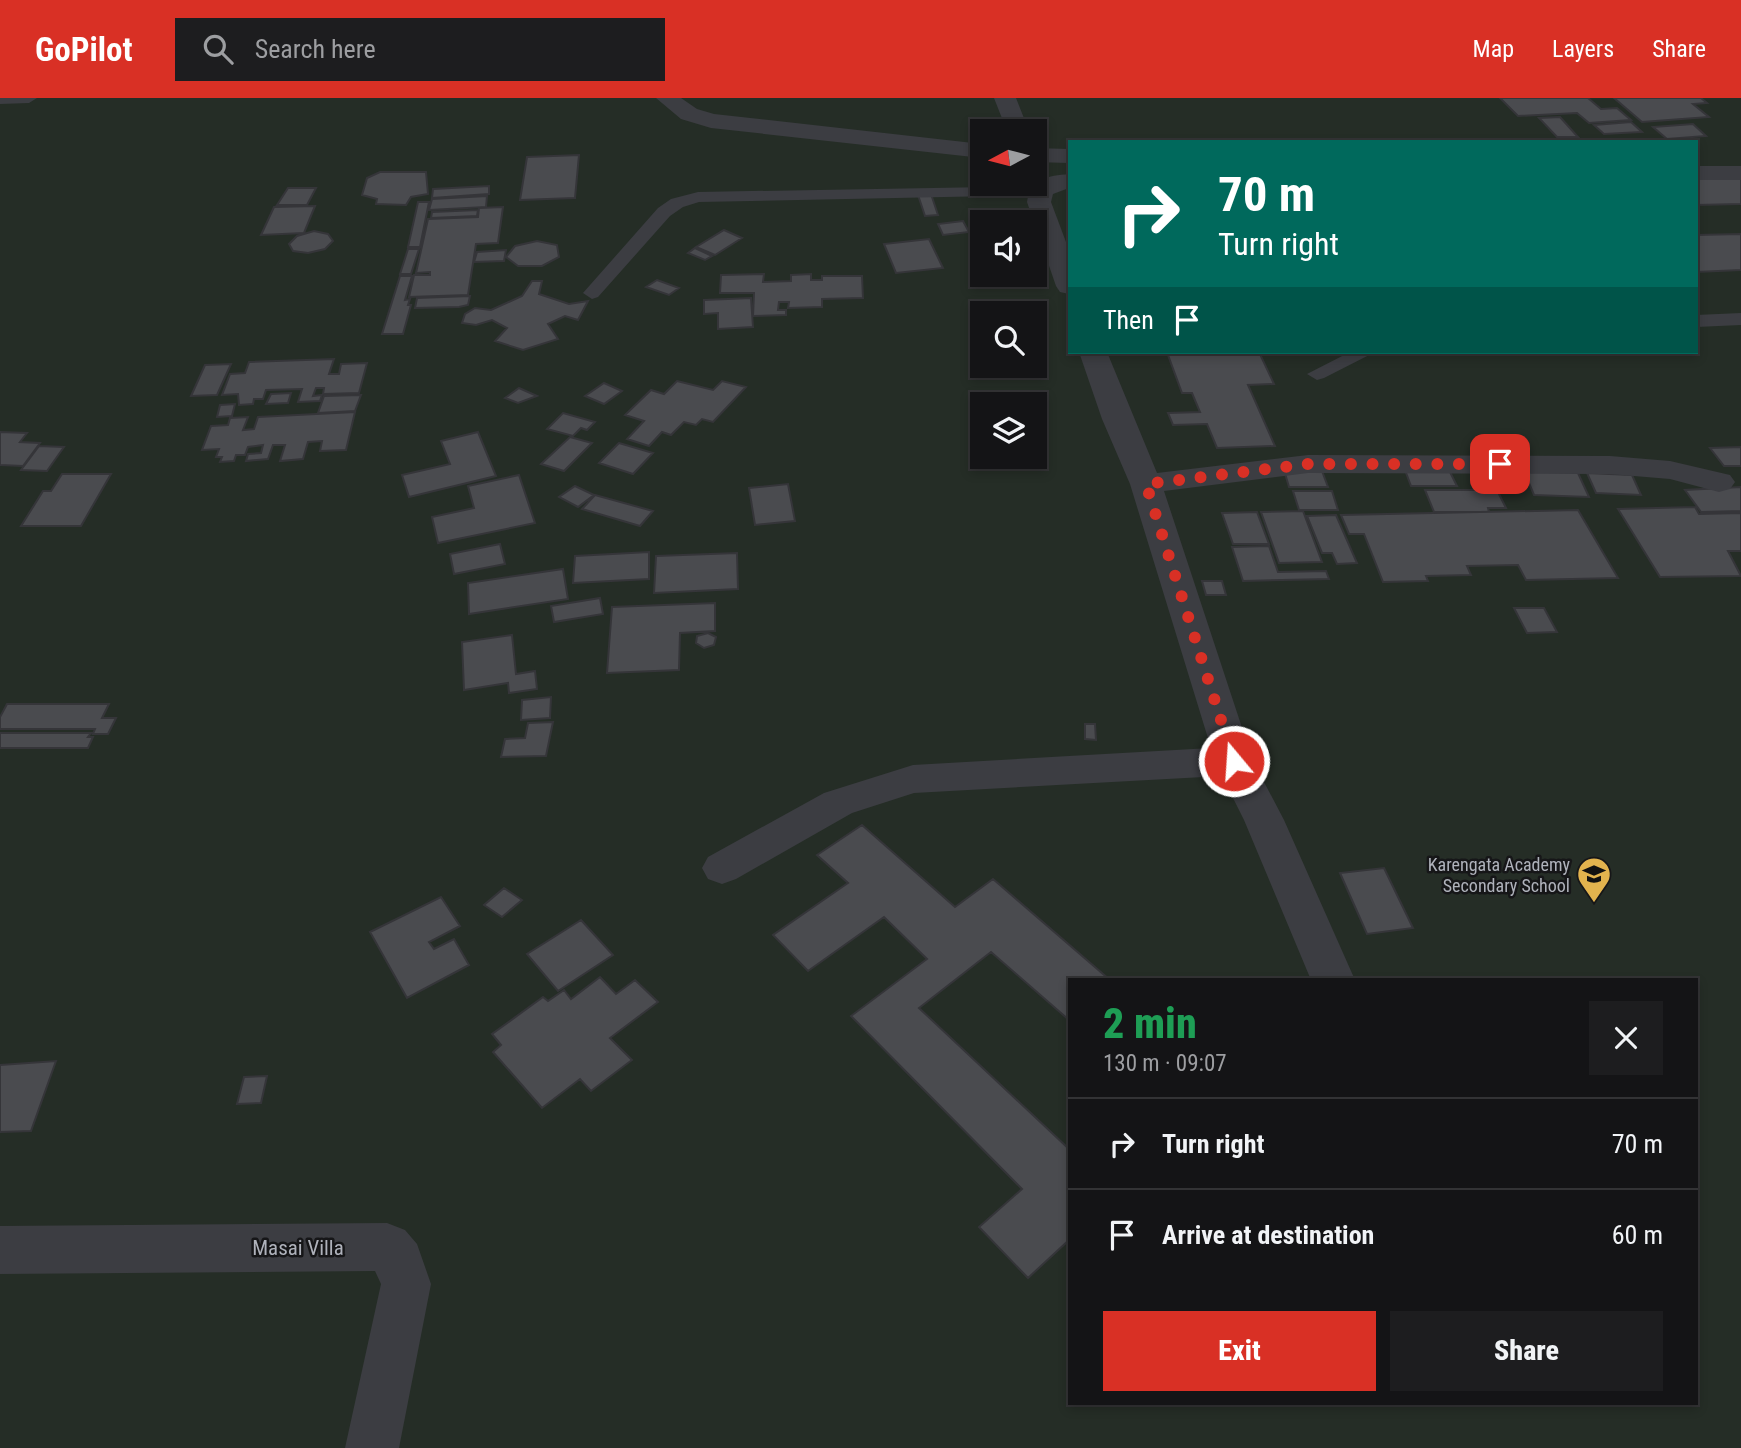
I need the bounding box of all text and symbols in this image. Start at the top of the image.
search box [175,18,665,81]
text: GoPilot [35,30,133,69]
icon: search [199,30,237,68]
text: Search here [255,34,376,64]
text: Map [1473,35,1514,63]
text: Layers [1552,35,1614,63]
text: Share [1652,35,1706,63]
north arrow [970,119,1046,196]
map controls [970,119,1047,469]
text: 70 m [1218,166,1315,223]
icon: right [1103,168,1194,259]
button: sound [970,210,1047,287]
text: Turn right [1218,225,1339,263]
button: search [970,301,1047,378]
icon: arrive [1168,301,1206,339]
text: Then [1103,305,1154,335]
button: layers [970,392,1047,469]
pin [1470,434,1530,494]
icon: arrive [1481,445,1519,483]
position arrow [1197,724,1271,798]
place label: Karengata Academy Secondary School [1428,854,1570,896]
school or university icon: Karengata Academy Secondary School [1575,855,1613,904]
text: 2 min [1103,999,1197,1048]
button: close [1589,1001,1663,1075]
text: 130 m · 09:07 [1103,1050,1227,1077]
icon: right [1103,1125,1141,1163]
text: Turn right [1162,1129,1264,1159]
text: 70 m [1612,1129,1663,1159]
icon: arrive [1103,1216,1141,1254]
text: Arrive at destination [1162,1220,1374,1250]
text: 60 m [1612,1220,1663,1250]
street label: Masai Villa [252,1236,344,1260]
button: Exit [1103,1311,1376,1391]
button: Share [1390,1311,1663,1391]

